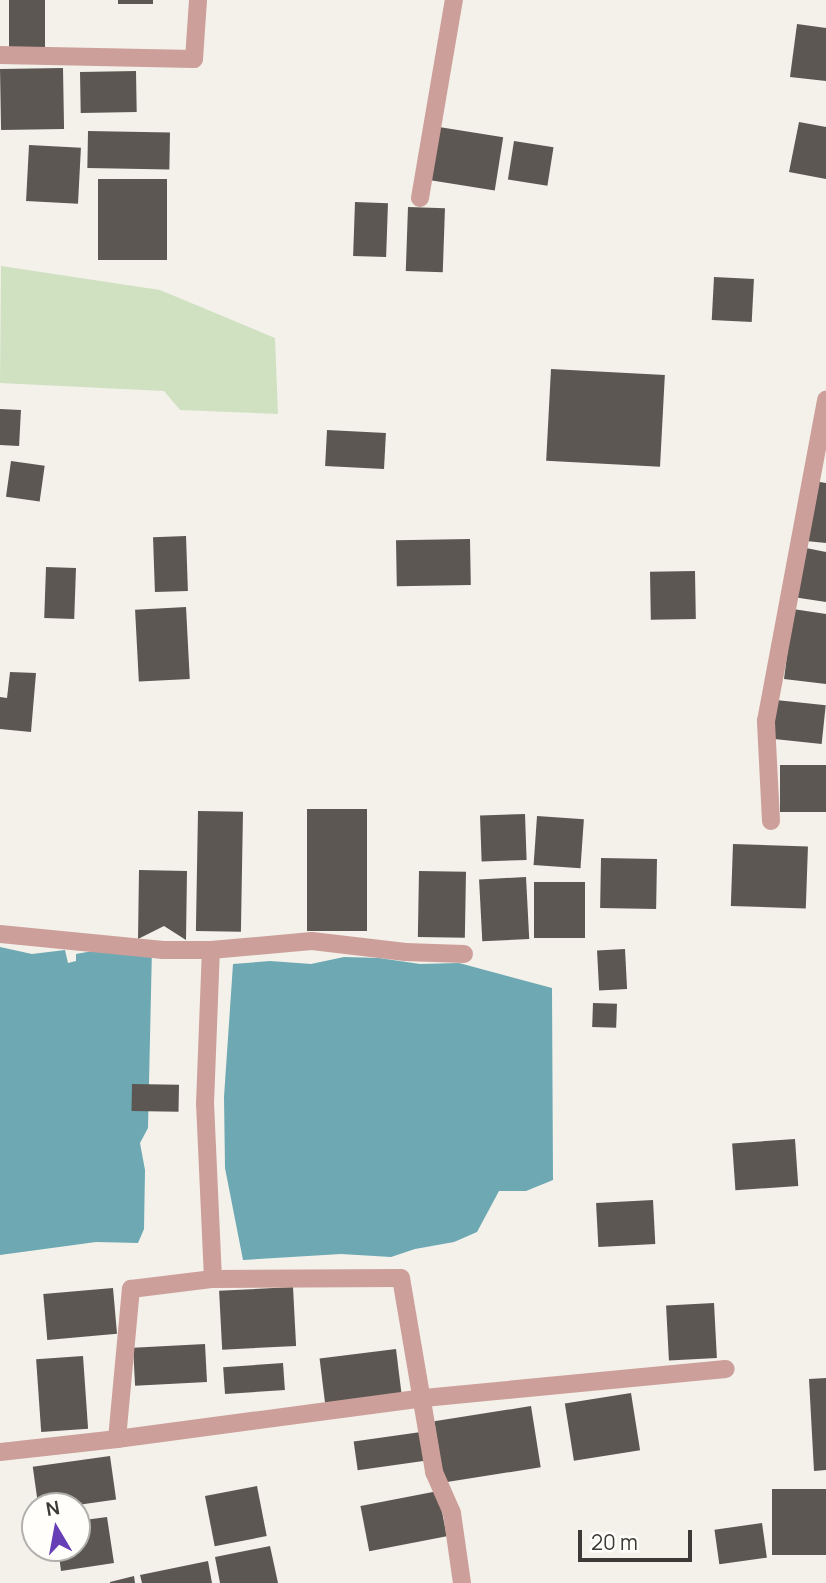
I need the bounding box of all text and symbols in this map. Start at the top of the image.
north arrow [21,1492,91,1562]
text: N [44,1494,62,1522]
scale bar [581,1516,695,1560]
text: 20 m [591,1528,638,1556]

